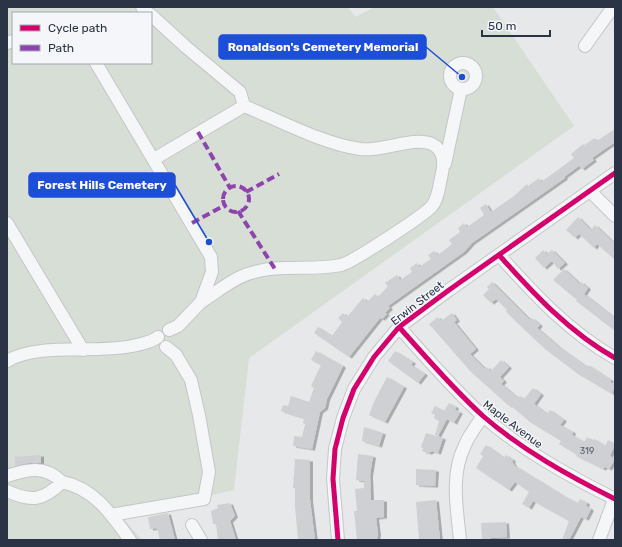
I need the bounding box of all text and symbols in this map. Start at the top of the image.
legend [12,12,152,64]
scale bar [482,12,550,38]
text: 50 m [488,19,516,33]
text: Cycle path [48,21,107,35]
callout: Ronaldson's Cemetery Memorial [219,35,426,59]
text: Ronaldson's Cemetery Memorial [228,40,418,54]
text: Path [48,41,74,55]
callout: Forest Hills Cemetery [29,173,175,197]
text: Forest Hills Cemetery [37,178,167,192]
street label: Erwin Street [388,278,447,328]
street label: Maple Avenue [480,398,545,451]
house number: 319 [580,446,594,456]

